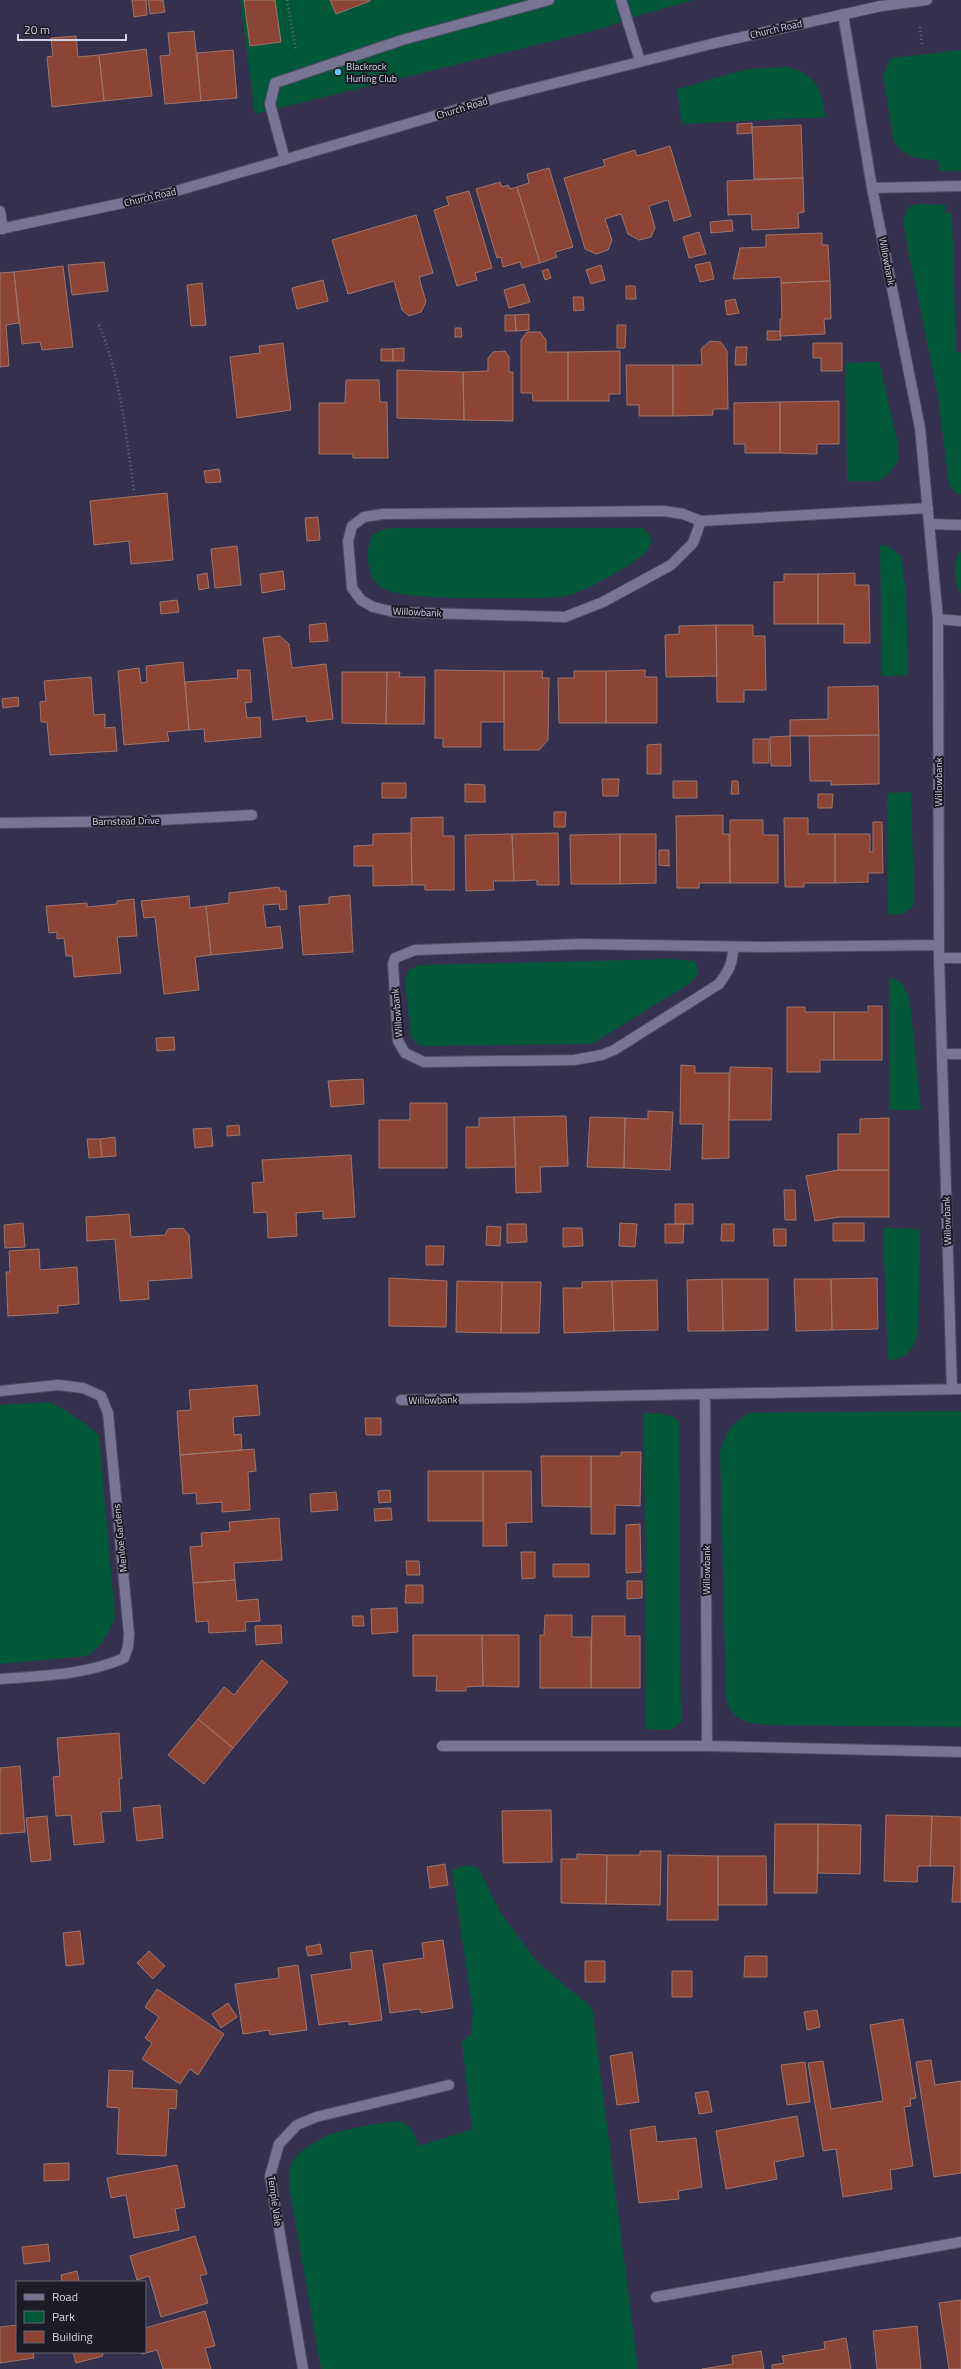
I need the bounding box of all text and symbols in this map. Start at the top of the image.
scale bar [18,16,126,42]
street label: Church Road [748,16,804,42]
text: 20 m [24,20,50,39]
place label: Blackrock Hurling Club [346,59,397,86]
marker: Blackrock Hurling Club [333,67,343,77]
street label: Church Road [434,93,490,123]
street label: Church Road [122,184,178,210]
street label: Willowbank [875,236,899,287]
street label: Willowbank [392,603,442,621]
street label: Willowbank [931,757,946,806]
street label: Barnstead Drive [92,813,160,829]
street label: Willowbank [387,988,407,1038]
street label: Willowbank [939,1196,955,1246]
street label: Willowbank [408,1392,458,1408]
street label: Menloe Gardens [109,1503,131,1573]
street label: Willowbank [699,1545,714,1594]
street label: Temple Vale [264,2175,286,2227]
legend [16,2281,146,2353]
text: Road [52,2287,78,2306]
text: Park [52,2307,75,2326]
text: Building [52,2327,93,2346]

